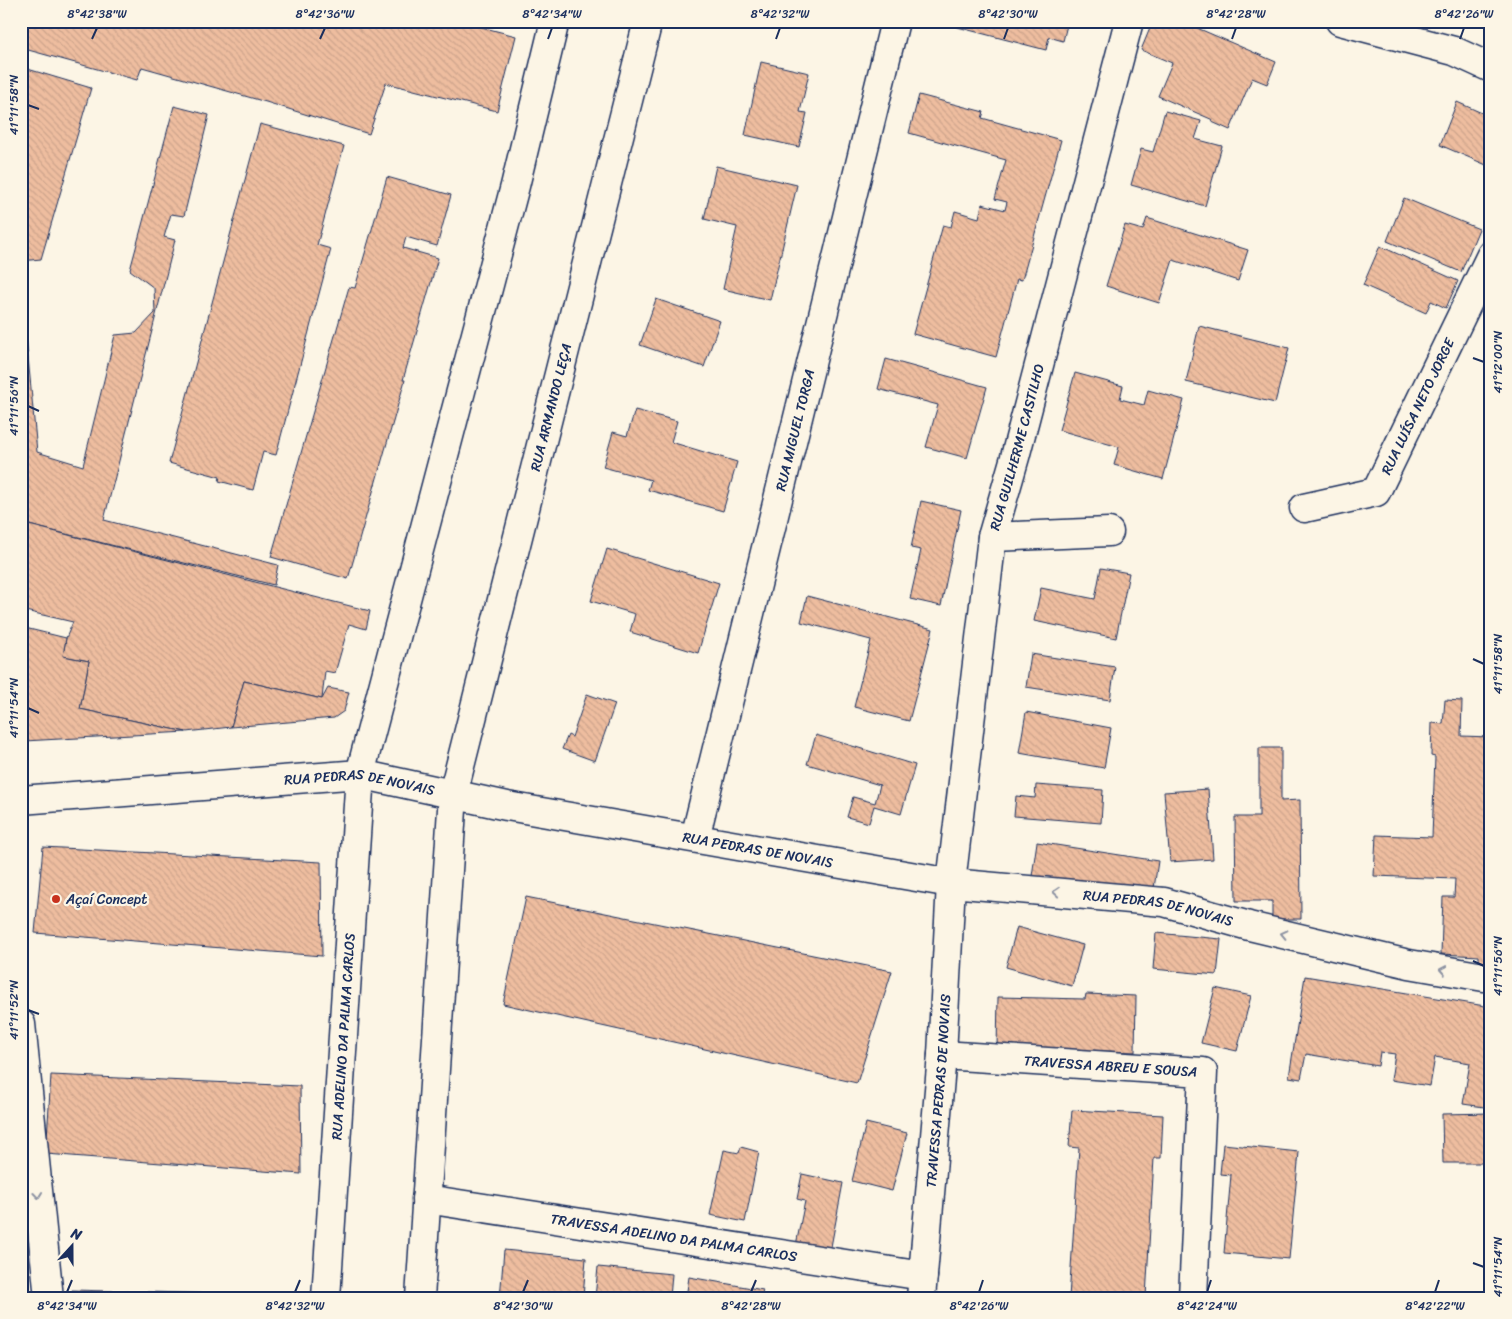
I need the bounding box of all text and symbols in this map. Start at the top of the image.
text: 8°42'38"W [67,3,127,25]
text: 8°42'36"W [296,3,355,25]
text: 8°42'34"W [522,3,583,25]
text: 8°42'32"W [750,3,810,25]
text: 8°42'30"W [978,3,1039,25]
text: 8°42'28"W [1206,3,1267,25]
text: 8°42'26"W [1434,3,1494,25]
text: 41°11'58"N [3,74,25,135]
text: 41°12'00"N [1487,330,1509,393]
street label: RUA LUÍSA NETO JORGE [1374,333,1462,479]
street label: RUA ARMANDO LEÇA [523,341,579,474]
street label: RUA GUILHERME CASTILHO [983,361,1052,533]
street label: RUA MIGUEL TORGA [768,367,822,494]
text: 41°11'56"N [3,375,25,436]
text: 41°11'58"N [1487,633,1509,694]
text: 41°11'54"N [3,677,25,738]
street label: RUA PEDRAS DE NOVAIS [283,761,437,803]
street label: RUA PEDRAS DE NOVAIS [681,825,835,875]
street label: RUA PEDRAS DE NOVAIS [1082,883,1236,934]
place label: Açaí Concept [65,887,147,912]
one-way arrow [1052,887,1060,898]
marker: Açaí Concept [50,893,62,905]
one-way arrow [1280,929,1289,940]
street label: RUA ADELINO DA PALMA CARLOS [324,932,363,1141]
text: 41°11'56"N [1487,935,1509,996]
one-way arrow [1438,965,1447,975]
text: 41°11'52"N [3,979,25,1040]
street label: TRAVESSA PEDRAS DE NOVAIS [919,993,958,1189]
street label: TRAVESSA ABREU E SOUSA [1023,1048,1198,1085]
one-way arrow [32,1191,43,1199]
street label: TRAVESSA ADELINO DA PALMA CARLOS [549,1206,799,1269]
text: N [67,1221,86,1248]
north arrow [48,1222,98,1272]
text: 41°11'54"N [1487,1236,1509,1297]
text: 8°42'34"W [37,1295,98,1317]
text: 8°42'32"W [265,1295,325,1317]
text: 8°42'30"W [493,1295,554,1317]
text: 8°42'28"W [721,1295,782,1317]
text: 8°42'26"W [949,1295,1009,1317]
text: 8°42'24"W [1177,1295,1238,1317]
text: 8°42'22"W [1405,1295,1465,1317]

